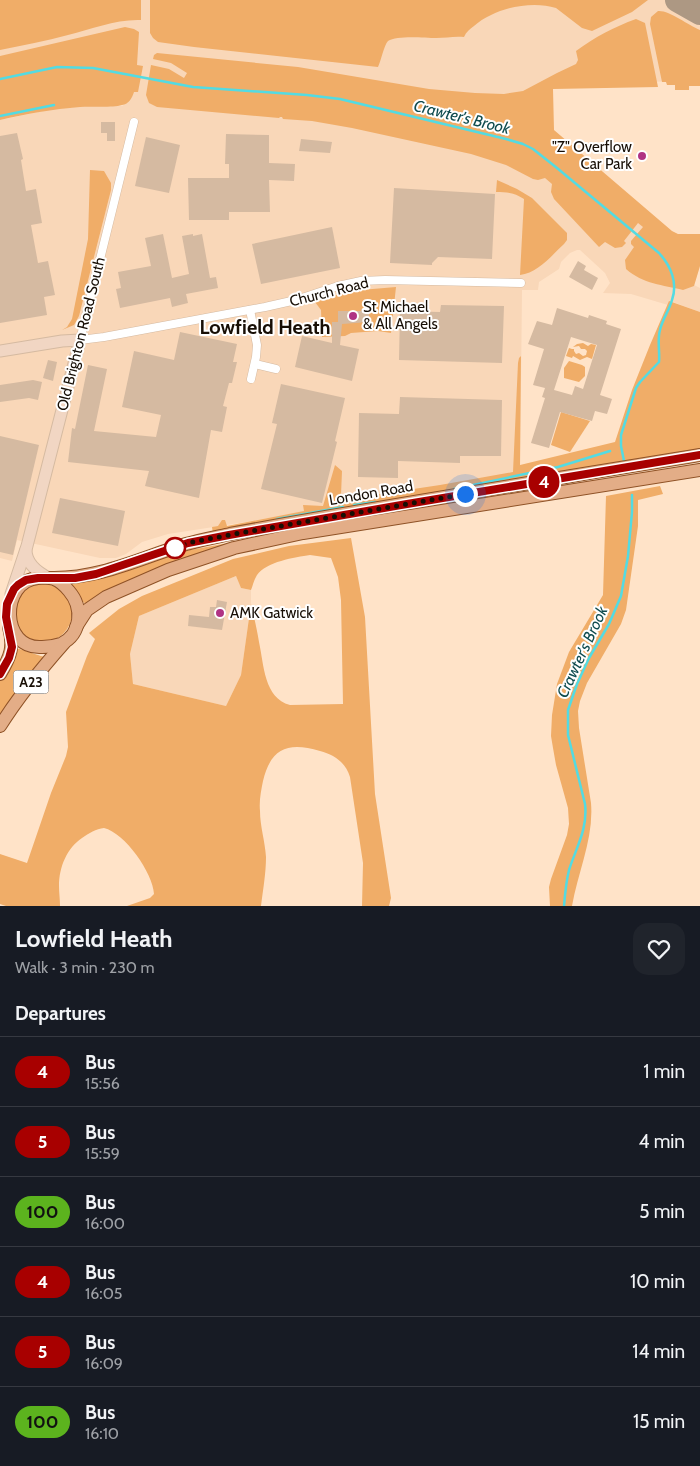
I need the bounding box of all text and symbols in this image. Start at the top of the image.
water label: Crawter's Brook [412,96,513,138]
place label: "Z" Overflow Car Park [552,138,632,173]
marker: "Z" Overflow Car Park [636,150,648,162]
street label: Old Brighton Road South [53,255,109,413]
street label: Church Road [288,274,370,310]
place label: St Michael & All Angels [363,298,438,333]
marker: St Michael & All Angels [347,310,359,322]
district label: Lowfield Heath [199,315,331,339]
line badge: 4 [528,466,560,498]
text: 4 [538,471,550,493]
street label: London Road [328,477,414,509]
your location [453,482,478,507]
unlabelled marker [164,537,186,559]
water label: Crawter's Brook [553,602,612,701]
place label: AMK Gatwick [230,604,313,622]
marker: AMK Gatwick [214,607,226,619]
road number: A23 [14,670,48,694]
button: heart [633,923,685,975]
text: Lowfield Heath [15,924,172,953]
text: Walk · 3 min · 230 m [15,958,155,977]
text: Departures [15,1002,106,1025]
text: Bus [85,1051,115,1074]
text: 1 min [643,1060,685,1083]
text: 4 [37,1061,48,1083]
text: 15:56 [85,1074,120,1093]
text: Bus [85,1121,115,1144]
text: 4 min [638,1130,685,1153]
text: 5 [38,1131,47,1153]
text: 15:59 [85,1144,120,1163]
text: Bus [85,1191,115,1214]
text: 5 min [639,1200,685,1223]
text: 100 [26,1201,59,1223]
text: 16:00 [85,1214,125,1233]
text: Bus [85,1261,115,1284]
text: 10 min [630,1270,685,1293]
text: 4 [37,1271,48,1293]
text: 16:05 [85,1284,122,1303]
text: Bus [85,1331,115,1354]
text: 14 min [632,1340,685,1363]
text: 5 [38,1341,47,1363]
text: 16:09 [85,1354,123,1373]
text: Bus [85,1401,115,1424]
text: 15 min [633,1410,685,1433]
text: 100 [26,1411,59,1433]
text: 16:10 [85,1424,119,1443]

